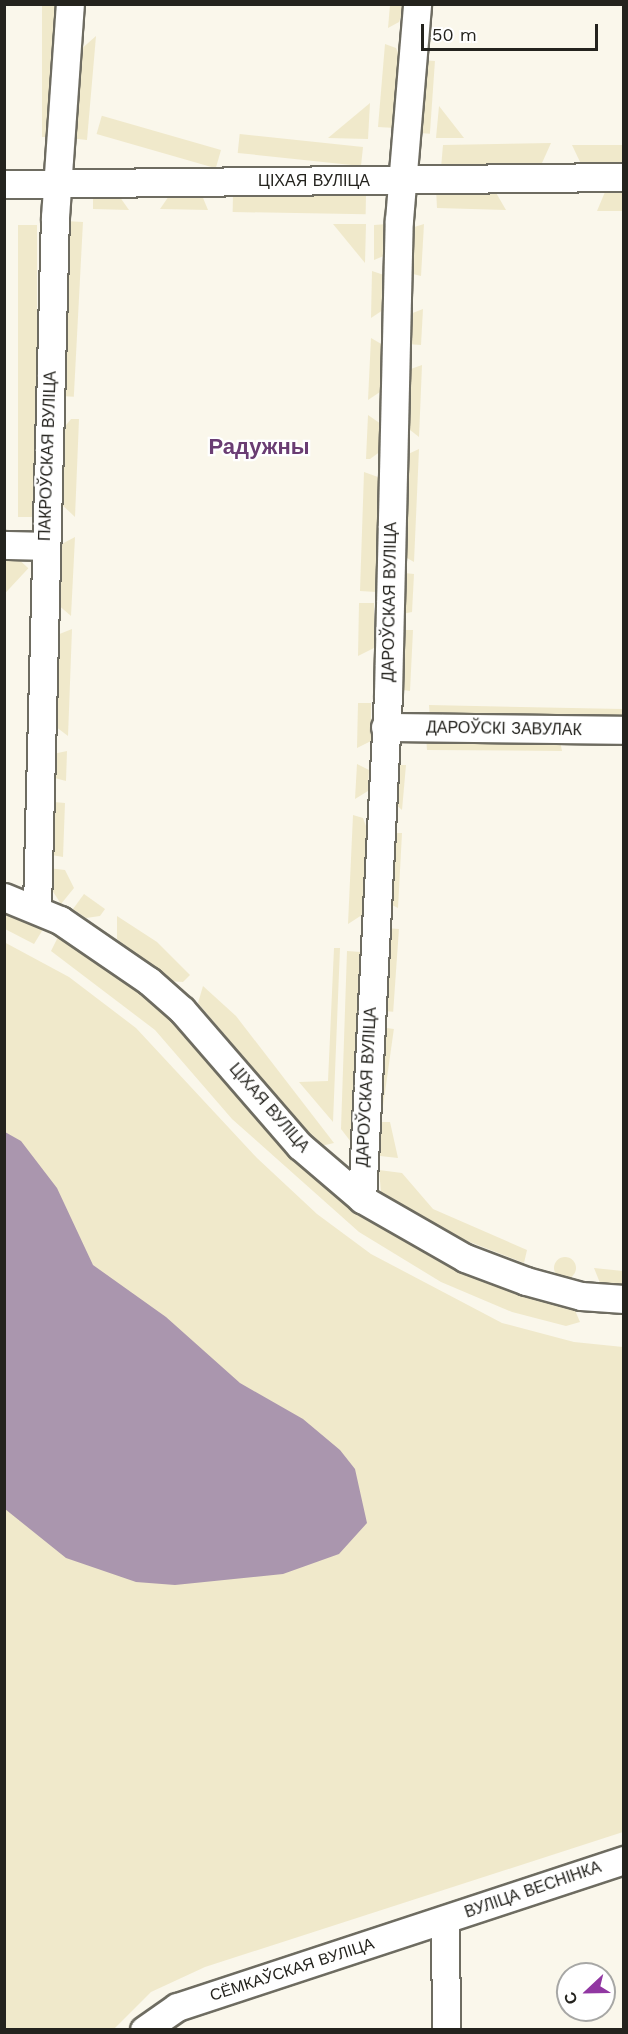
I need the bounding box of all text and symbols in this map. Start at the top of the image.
scale bar [424,12,601,50]
text: 50 m [432,24,477,45]
street label: ЦІХАЯ ВУЛІЦА [258,171,370,191]
street label: ПАКРОЎСКАЯ ВУЛІЦА [35,371,61,541]
district label: Радужны [208,434,310,460]
street label: ДАРОЎСКАЯ ВУЛІЦА [379,522,401,682]
street label: ДАРОЎСКІ ЗАВУЛАК [426,718,582,740]
street label: ДАРОЎСКАЯ ВУЛІЦА [353,1006,381,1168]
street label: ЦІХАЯ ВУЛІЦА [225,1059,313,1157]
street label: ВУЛІЦА ВЕСНІНКА [462,1858,604,1922]
street label: СЁМКАЎСКАЯ ВУЛІЦА [207,1934,377,2006]
north arrow [556,1962,616,2022]
text: С [560,1989,582,2007]

